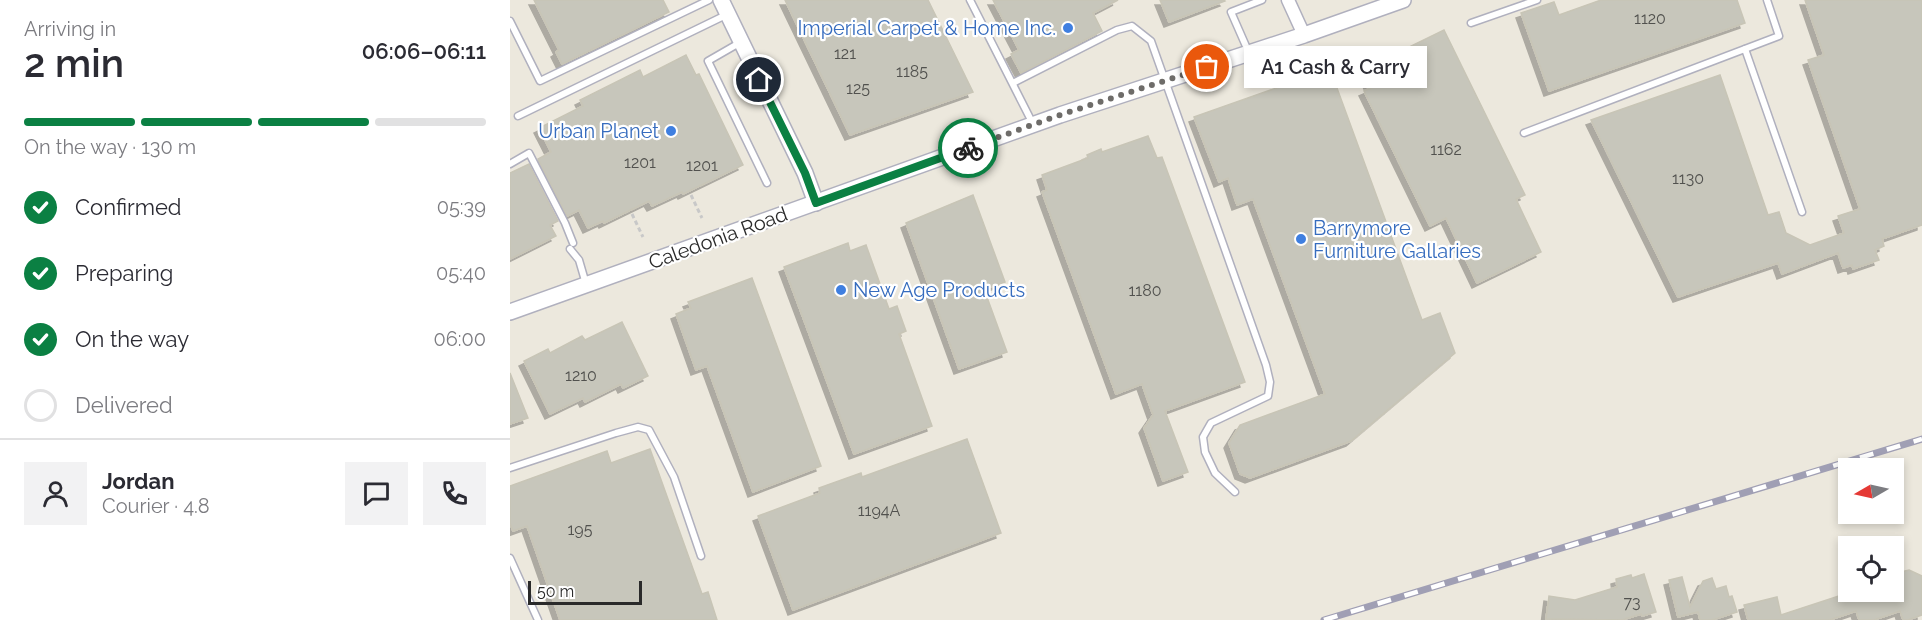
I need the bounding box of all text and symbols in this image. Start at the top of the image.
house number: 1120 [1634,9,1666,28]
place label: Imperial Carpet & Home Inc. [797,16,1056,40]
text: Arriving in [24,17,116,41]
marker: Imperial Carpet & Home Inc. [1061,21,1075,35]
text: 06:06–06:11 [362,38,486,64]
text: 2 min [24,40,124,86]
pin [1181,41,1232,92]
house number: 121 [834,44,856,63]
callout: A1 Cash & Carry [1243,46,1426,88]
icon: bag [1190,50,1223,83]
pin [733,54,784,105]
text: A1 Cash & Carry [1261,55,1410,79]
house number: 1185 [896,62,928,81]
icon: home [742,63,775,96]
house number: 125 [846,79,870,98]
courier [938,118,998,178]
place label: Urban Planet [538,119,659,143]
marker: Urban Planet [664,124,678,138]
icon: bike [952,132,985,165]
text: On the way · 130 m [24,135,196,159]
house number: 1162 [1430,140,1462,159]
house number: 1201 [624,153,656,172]
house number: 1201 [686,156,718,175]
house number: 1130 [1672,169,1704,188]
icon: check [24,191,57,224]
text: Confirmed [75,194,182,220]
text: 05:39 [437,195,486,219]
street label: Caledonia Road [645,202,791,274]
place label: Barrymore Furniture Gallaries [1313,216,1481,263]
marker: Barrymore Furniture Gallaries [1294,232,1308,246]
icon: check [24,257,57,290]
text: Preparing [75,260,173,286]
text: 05:40 [436,261,486,285]
place label: New Age Products [853,278,1025,302]
house number: 1180 [1129,281,1161,300]
marker: New Age Products [834,283,848,297]
icon: check [24,323,57,356]
text: On the way [75,326,189,352]
text: 06:00 [433,327,486,351]
house number: 1210 [565,366,597,385]
text: Delivered [75,392,173,418]
north arrow [1838,458,1904,524]
map controls [1838,458,1904,602]
button: person [24,462,87,525]
button: chat [345,462,408,525]
button: phone [423,462,486,525]
text: Jordan [102,468,174,494]
text: Courier · 4.8 [102,494,210,518]
house number: 1194A [858,501,900,520]
house number: 195 [568,520,593,539]
button: locate [1838,536,1904,602]
scale bar [528,578,642,606]
text: 50 m [537,582,574,601]
house number: 73 [1623,593,1641,612]

